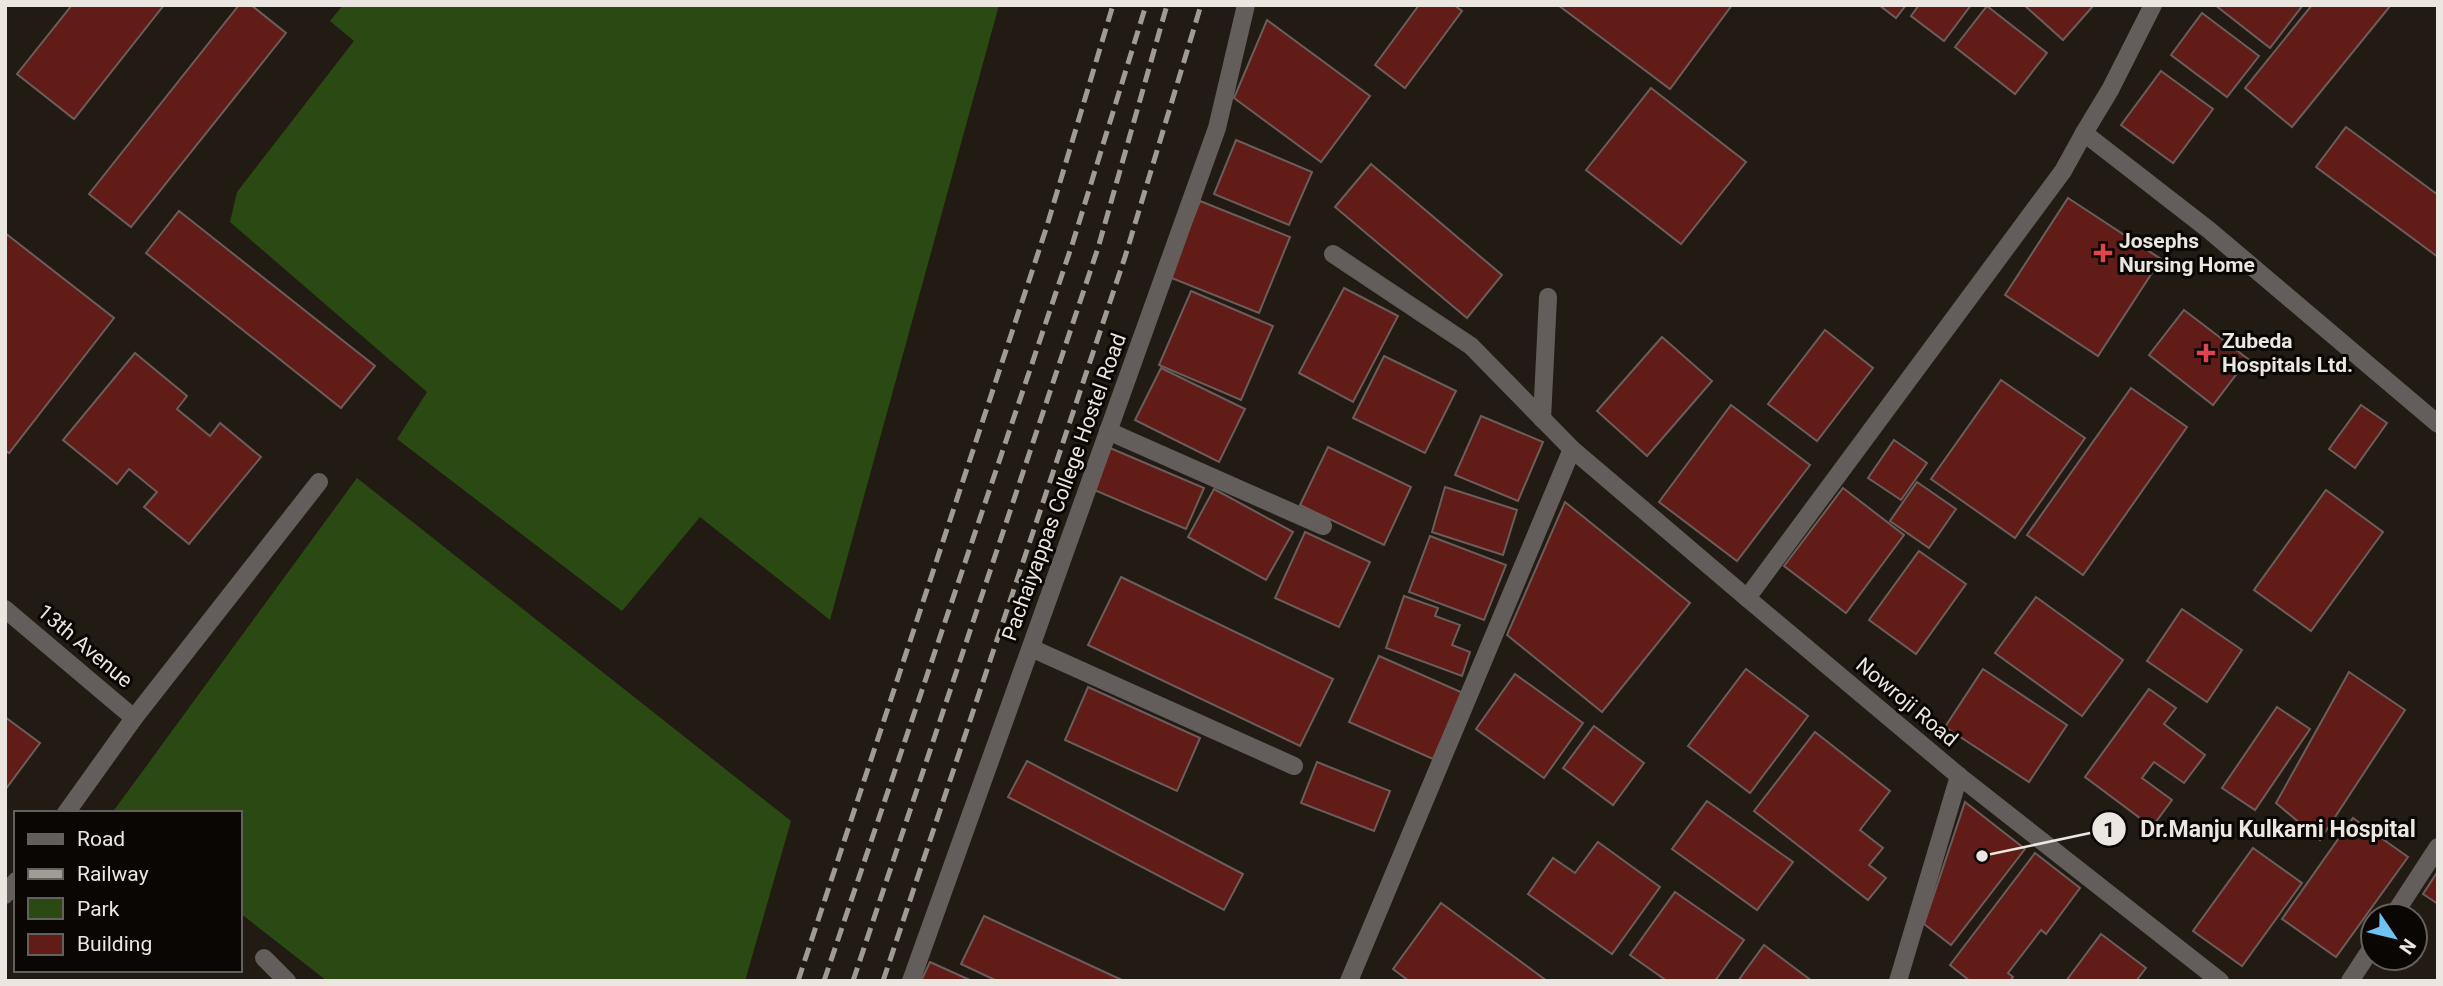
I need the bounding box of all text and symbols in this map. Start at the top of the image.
place label: Josephs Nursing Home [2119,229,2255,277]
marker: Josephs Nursing Home [2093,243,2113,263]
place label: Zubeda Hospitals Ltd. [2222,329,2353,377]
street label: Pachaiyappas College Hostel Road [997,330,1131,644]
marker: Zubeda Hospitals Ltd. [2196,343,2216,363]
street label: 13th Avenue [33,600,137,692]
street label: Nowroji Road [1851,653,1963,751]
callout: Dr.Manju Kulkarni Hospital [2092,807,2430,851]
legend [14,811,242,972]
text: Dr.Manju Kulkarni Hospital [2140,816,2416,843]
text: 1 [2103,818,2115,842]
text: Road [77,827,125,851]
text: Railway [77,862,149,886]
text: Park [77,897,120,921]
north arrow [2359,902,2429,972]
text: Building [77,932,152,956]
text: N [2394,934,2421,959]

